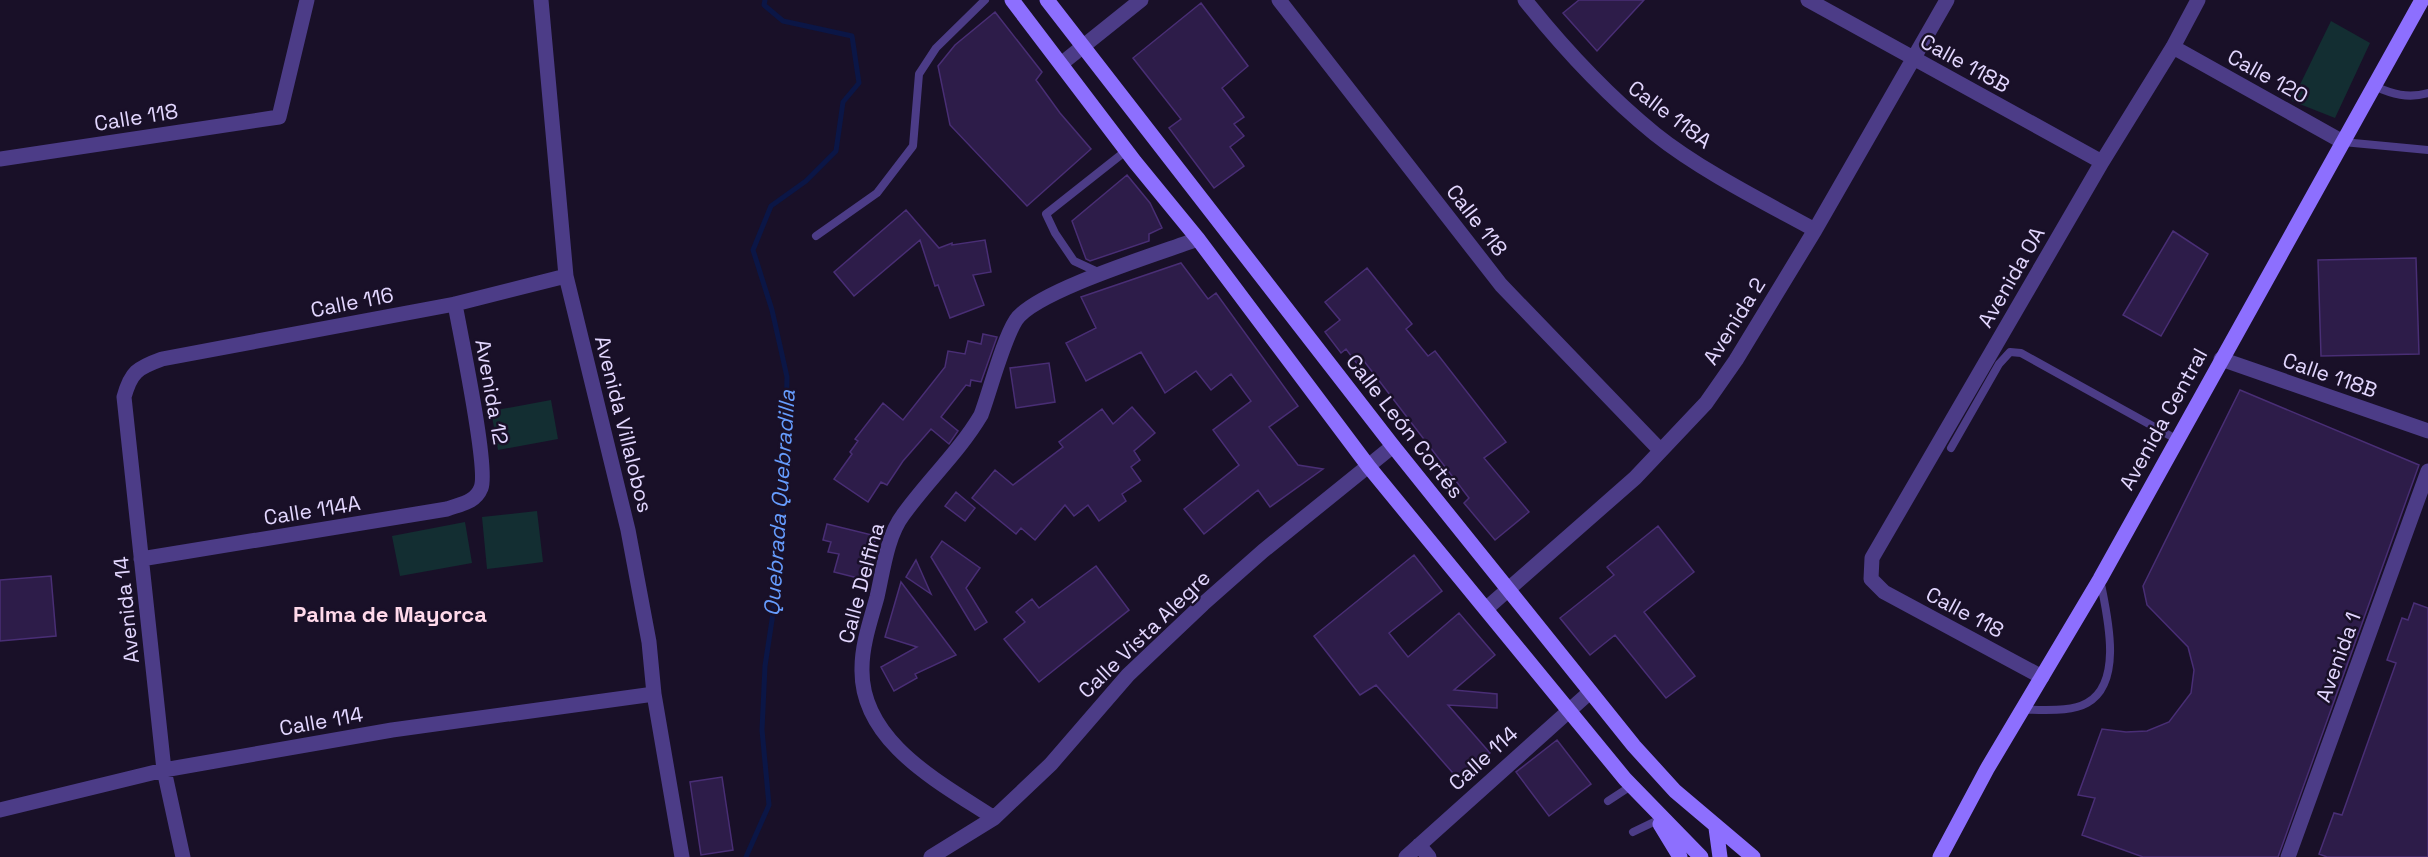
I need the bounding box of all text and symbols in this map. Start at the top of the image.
street label: Calle 118B [1916,27,2014,99]
street label: Calle 120 [2223,43,2313,109]
street label: Calle 118A [1623,74,1717,154]
street label: Calle 118 [92,97,180,137]
street label: Calle 118 [1440,178,1514,262]
street label: Avenida 0A [1971,222,2051,332]
street label: Avenida 2 [1697,272,1771,370]
street label: Calle 116 [308,281,396,323]
street label: Avenida Villalobos [589,333,659,515]
street label: Avenida 12 [469,337,515,447]
street label: Avenida Central [2113,343,2213,495]
street label: Calle 118B [2279,346,2381,404]
street label: Calle León Cortés [1340,348,1470,504]
water label: Quebrada Quebradilla [757,389,801,617]
street label: Calle 114A [262,489,362,531]
street label: Calle Delfina [832,520,890,646]
street label: Avenida 14 [107,555,145,665]
street label: Calle Vista Alegre [1072,564,1216,704]
street label: Calle 118 [1921,580,2009,644]
district label: Palma de Mayorca [293,600,487,628]
street label: Avenida 1 [2309,608,2367,706]
street label: Calle 114 [277,700,365,742]
street label: Calle 114 [1443,720,1523,796]

